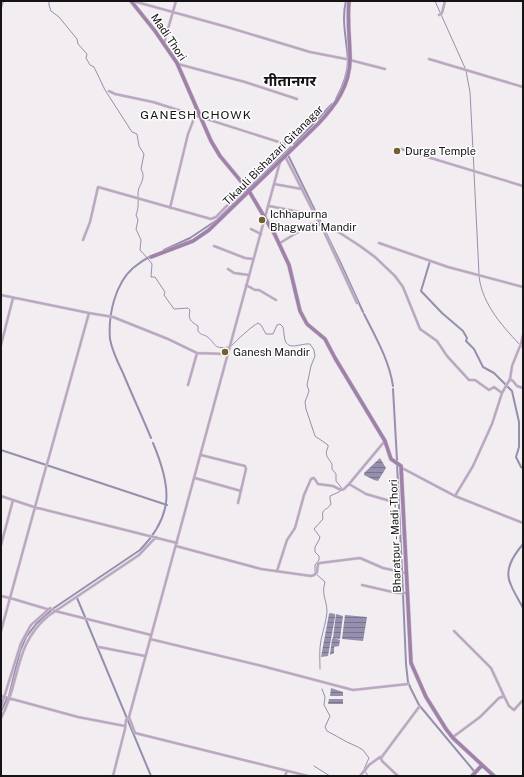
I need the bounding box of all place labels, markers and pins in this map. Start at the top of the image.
place label: Durga Temple [405,145,476,157]
marker: Durga Temple [392,146,402,156]
place label: Ichhapurna Bhagwati Mandir [270,208,356,233]
marker: Ichhapurna Bhagwati Mandir [257,215,267,225]
place label: Ganesh Mandir [233,346,310,358]
marker: Ganesh Mandir [220,347,230,357]

